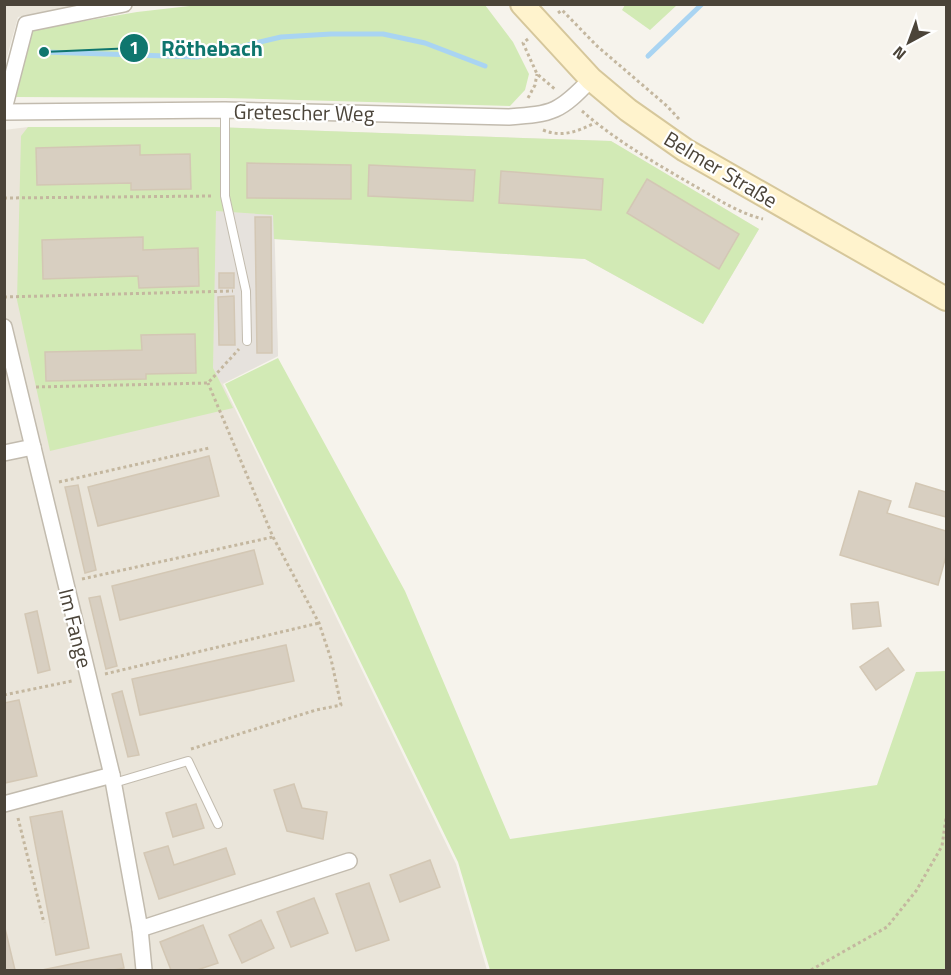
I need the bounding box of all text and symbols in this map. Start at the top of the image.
north arrow [879,12,939,72]
callout: Röthebach [119,28,275,68]
text: Röthebach [161,31,263,65]
text: 1 [129,34,139,61]
text: N [887,41,911,66]
street label: Gretescher Weg [233,95,375,129]
street label: Belmer Straße [658,122,784,216]
street label: Im Fange [51,585,101,671]

